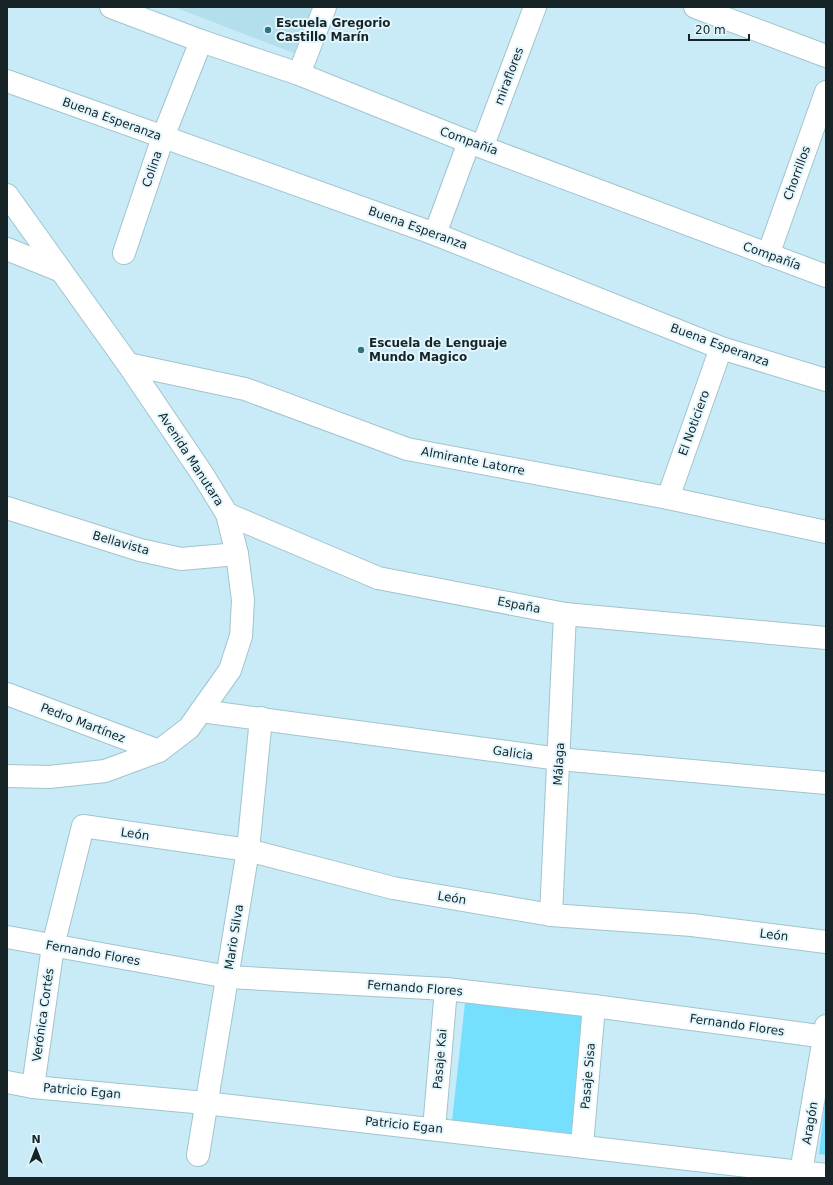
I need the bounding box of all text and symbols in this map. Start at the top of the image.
place label: Escuela Gregorio Castillo Marín [276,16,391,44]
scale bar [689,16,749,42]
text: 20 m [695,23,726,37]
marker: Escuela Gregorio Castillo Marín [263,25,273,35]
street label: miraflores [492,45,526,107]
street label: Buena Esperanza [61,95,163,143]
street label: Compañía [438,124,500,158]
street label: Chorrillos [781,144,813,202]
street label: Colina [139,149,165,189]
street label: Buena Esperanza [367,204,469,252]
street label: Compañía [741,239,803,273]
street label: Buena Esperanza [669,321,771,369]
place label: Escuela de Lenguaje Mundo Magico [369,336,507,364]
marker: Escuela de Lenguaje Mundo Magico [356,345,366,355]
street label: El Noticiero [676,388,712,458]
street label: Avenida Manutara [155,409,227,509]
street label: Almirante Latorre [420,444,526,478]
street label: Bellavista [91,528,151,558]
street label: España [496,594,542,616]
street label: Pedro Martínez [39,700,127,746]
street label: Málaga [551,742,567,786]
street label: Galicia [492,743,534,763]
street label: León [120,825,150,843]
street label: León [437,889,467,907]
street label: Mario Silva [222,903,246,971]
street label: León [759,926,789,944]
street label: Fernando Flores [45,938,141,968]
street label: Verónica Cortés [30,967,56,1063]
street label: Fernando Flores [367,978,463,998]
street label: Fernando Flores [689,1011,785,1039]
street label: Pasaje Kai [430,1028,450,1090]
street label: Pasaje Sisa [578,1042,598,1110]
street label: Patricio Egan [42,1081,122,1101]
street label: Aragón [799,1101,821,1145]
street label: Patricio Egan [364,1114,444,1136]
north arrow [16,1129,56,1169]
text: N [31,1133,41,1146]

